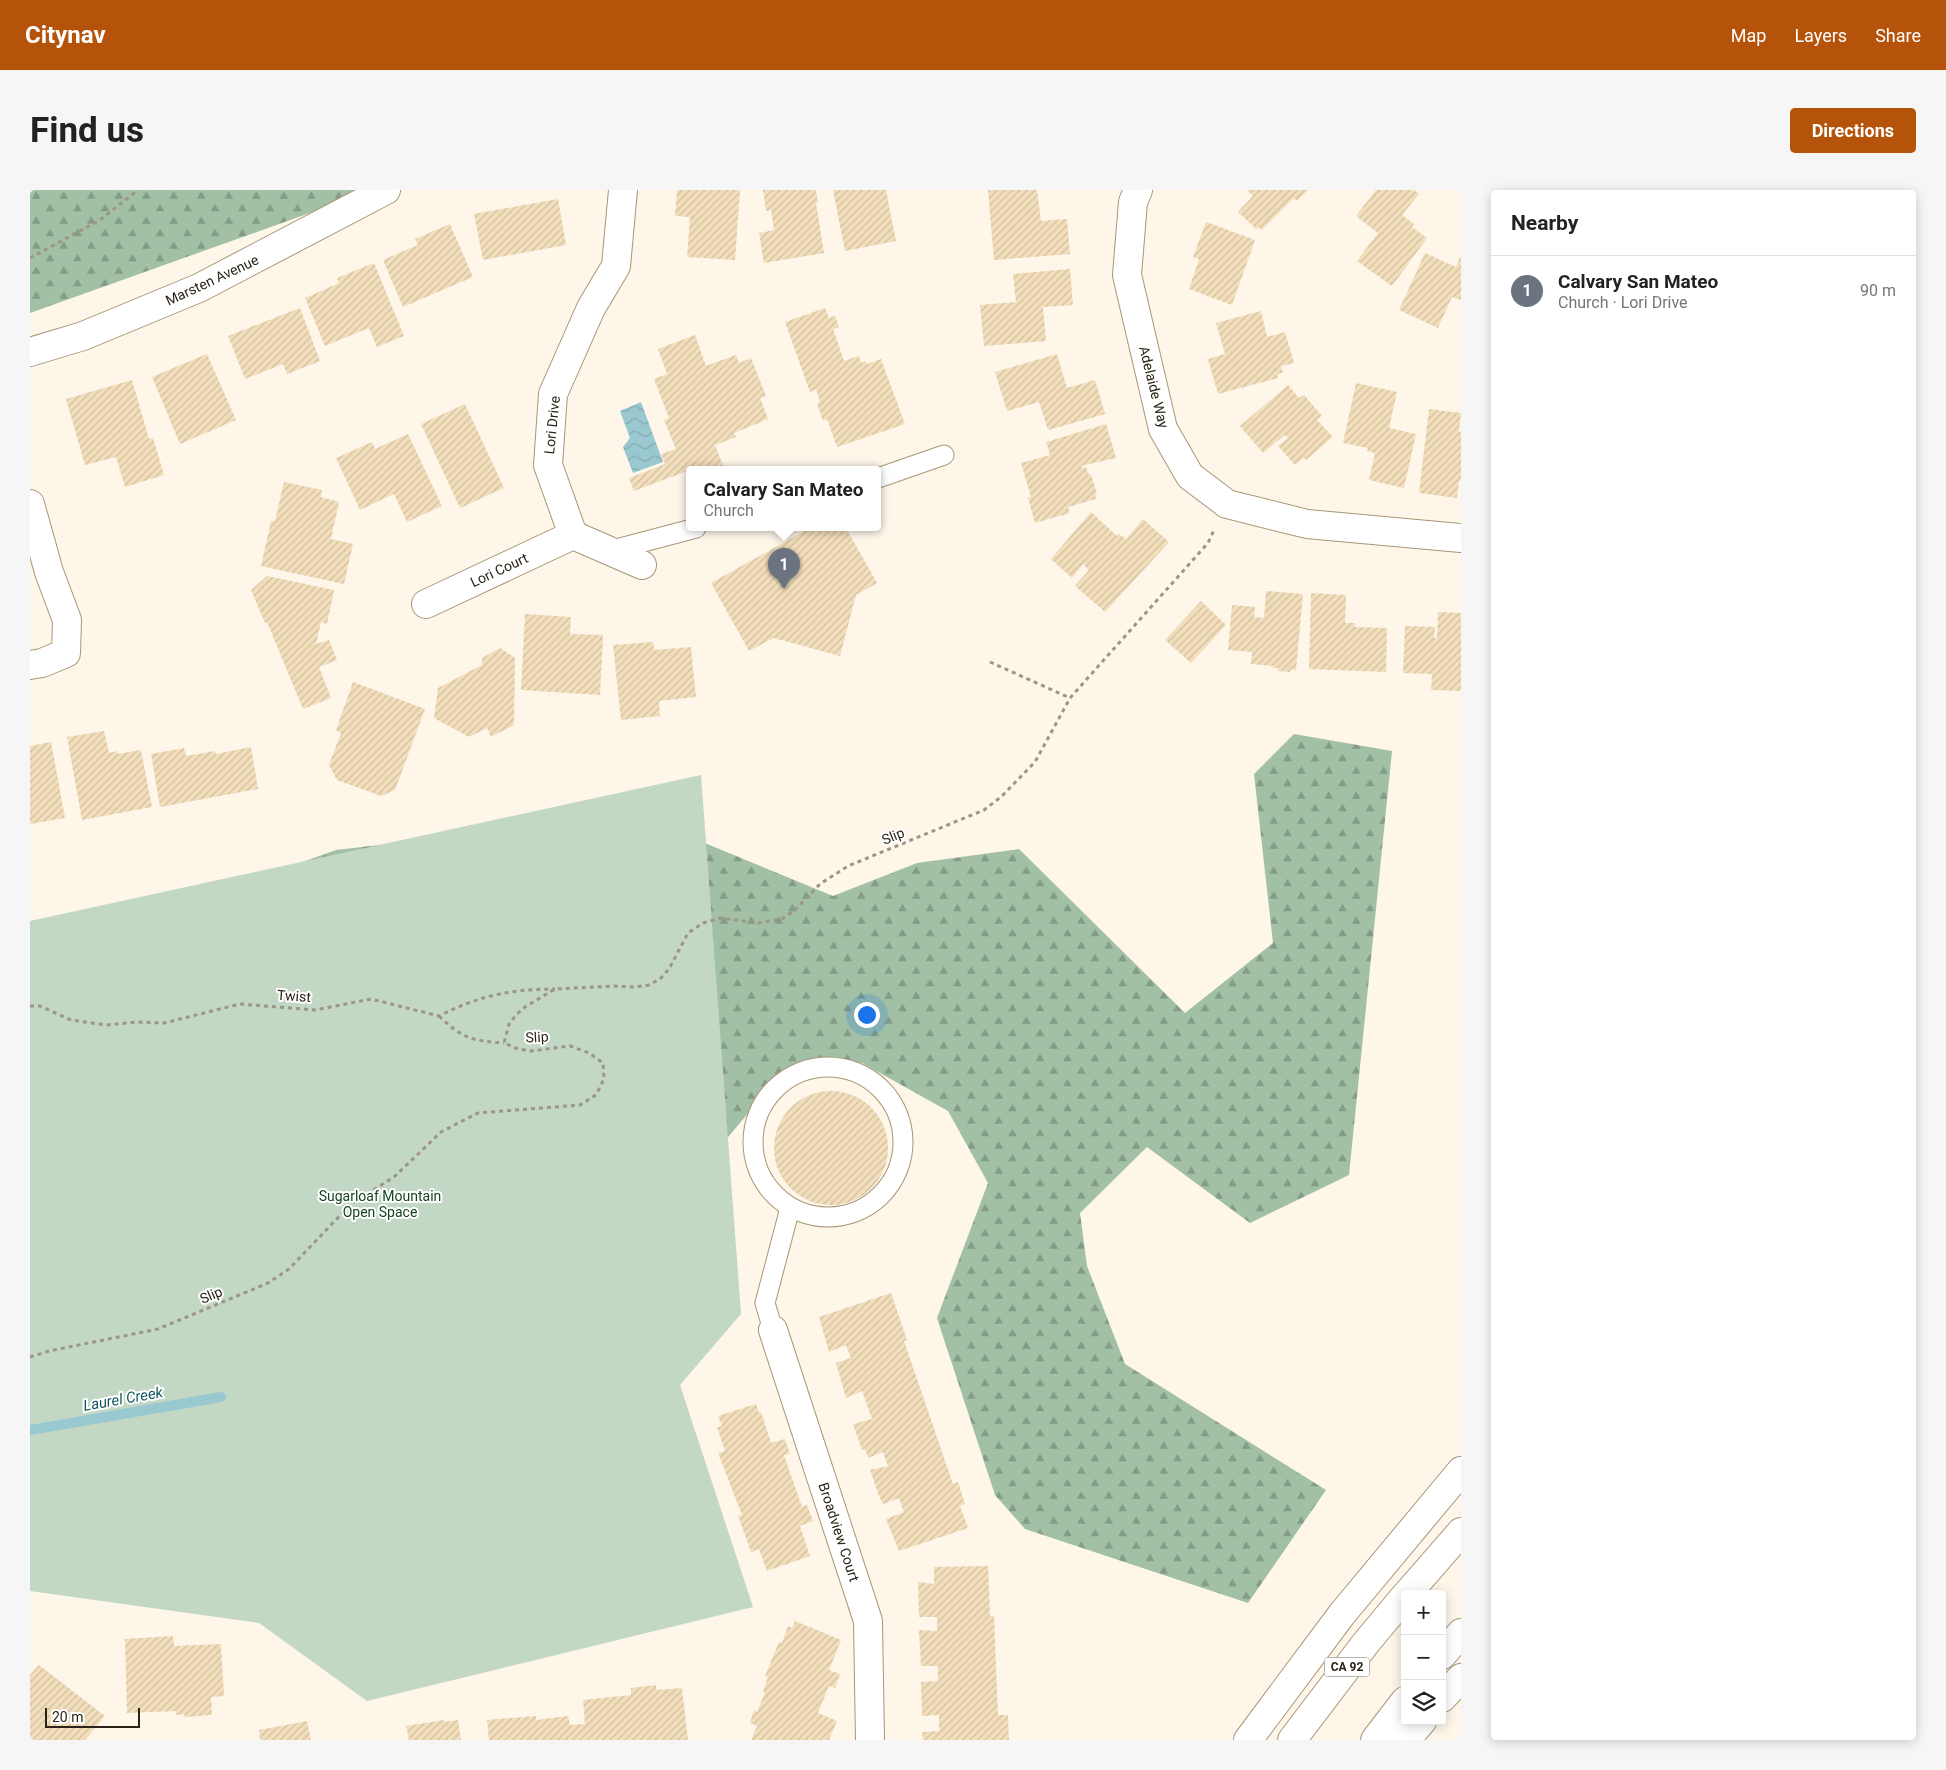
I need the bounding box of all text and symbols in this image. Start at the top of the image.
text: Citynav [25,21,106,49]
text: Map [1731,25,1766,46]
text: Layers [1794,25,1847,46]
text: Share [1875,25,1921,46]
button: Directions [1790,108,1916,153]
text: Find us [30,110,144,151]
text: Nearby [1511,211,1578,235]
street label: Marsten Avenue [163,251,261,309]
text: Calvary San Mateo [1558,270,1718,293]
text: 1 [1522,281,1532,300]
text: 90 m [1860,281,1896,300]
text: Church · Lori Drive [1558,293,1688,312]
street label: Adelaide Way [1136,344,1172,430]
street label: Lori Drive [541,395,563,455]
popup [686,466,881,531]
text: Calvary San Mateo [703,478,864,501]
text: Church [703,501,754,520]
pin: 1 [768,548,800,589]
street label: Lori Court [468,550,531,590]
street label: Slip [879,824,907,848]
street label: Twist [277,987,312,1005]
your location [854,1002,880,1028]
street label: Slip [525,1028,549,1046]
park label: Sugarloaf Mountain Open Space [319,1188,441,1220]
street label: Slip [197,1283,225,1307]
water label: Laurel Creek [82,1383,165,1415]
street label: Broadview Court [815,1481,863,1584]
map controls [1401,1590,1446,1725]
button: + [1401,1590,1446,1635]
button: − [1401,1635,1446,1680]
road number: CA 92 [1324,1658,1370,1676]
button: layers [1401,1680,1446,1725]
scale bar [45,1705,140,1728]
text: 20 m [52,1709,84,1725]

